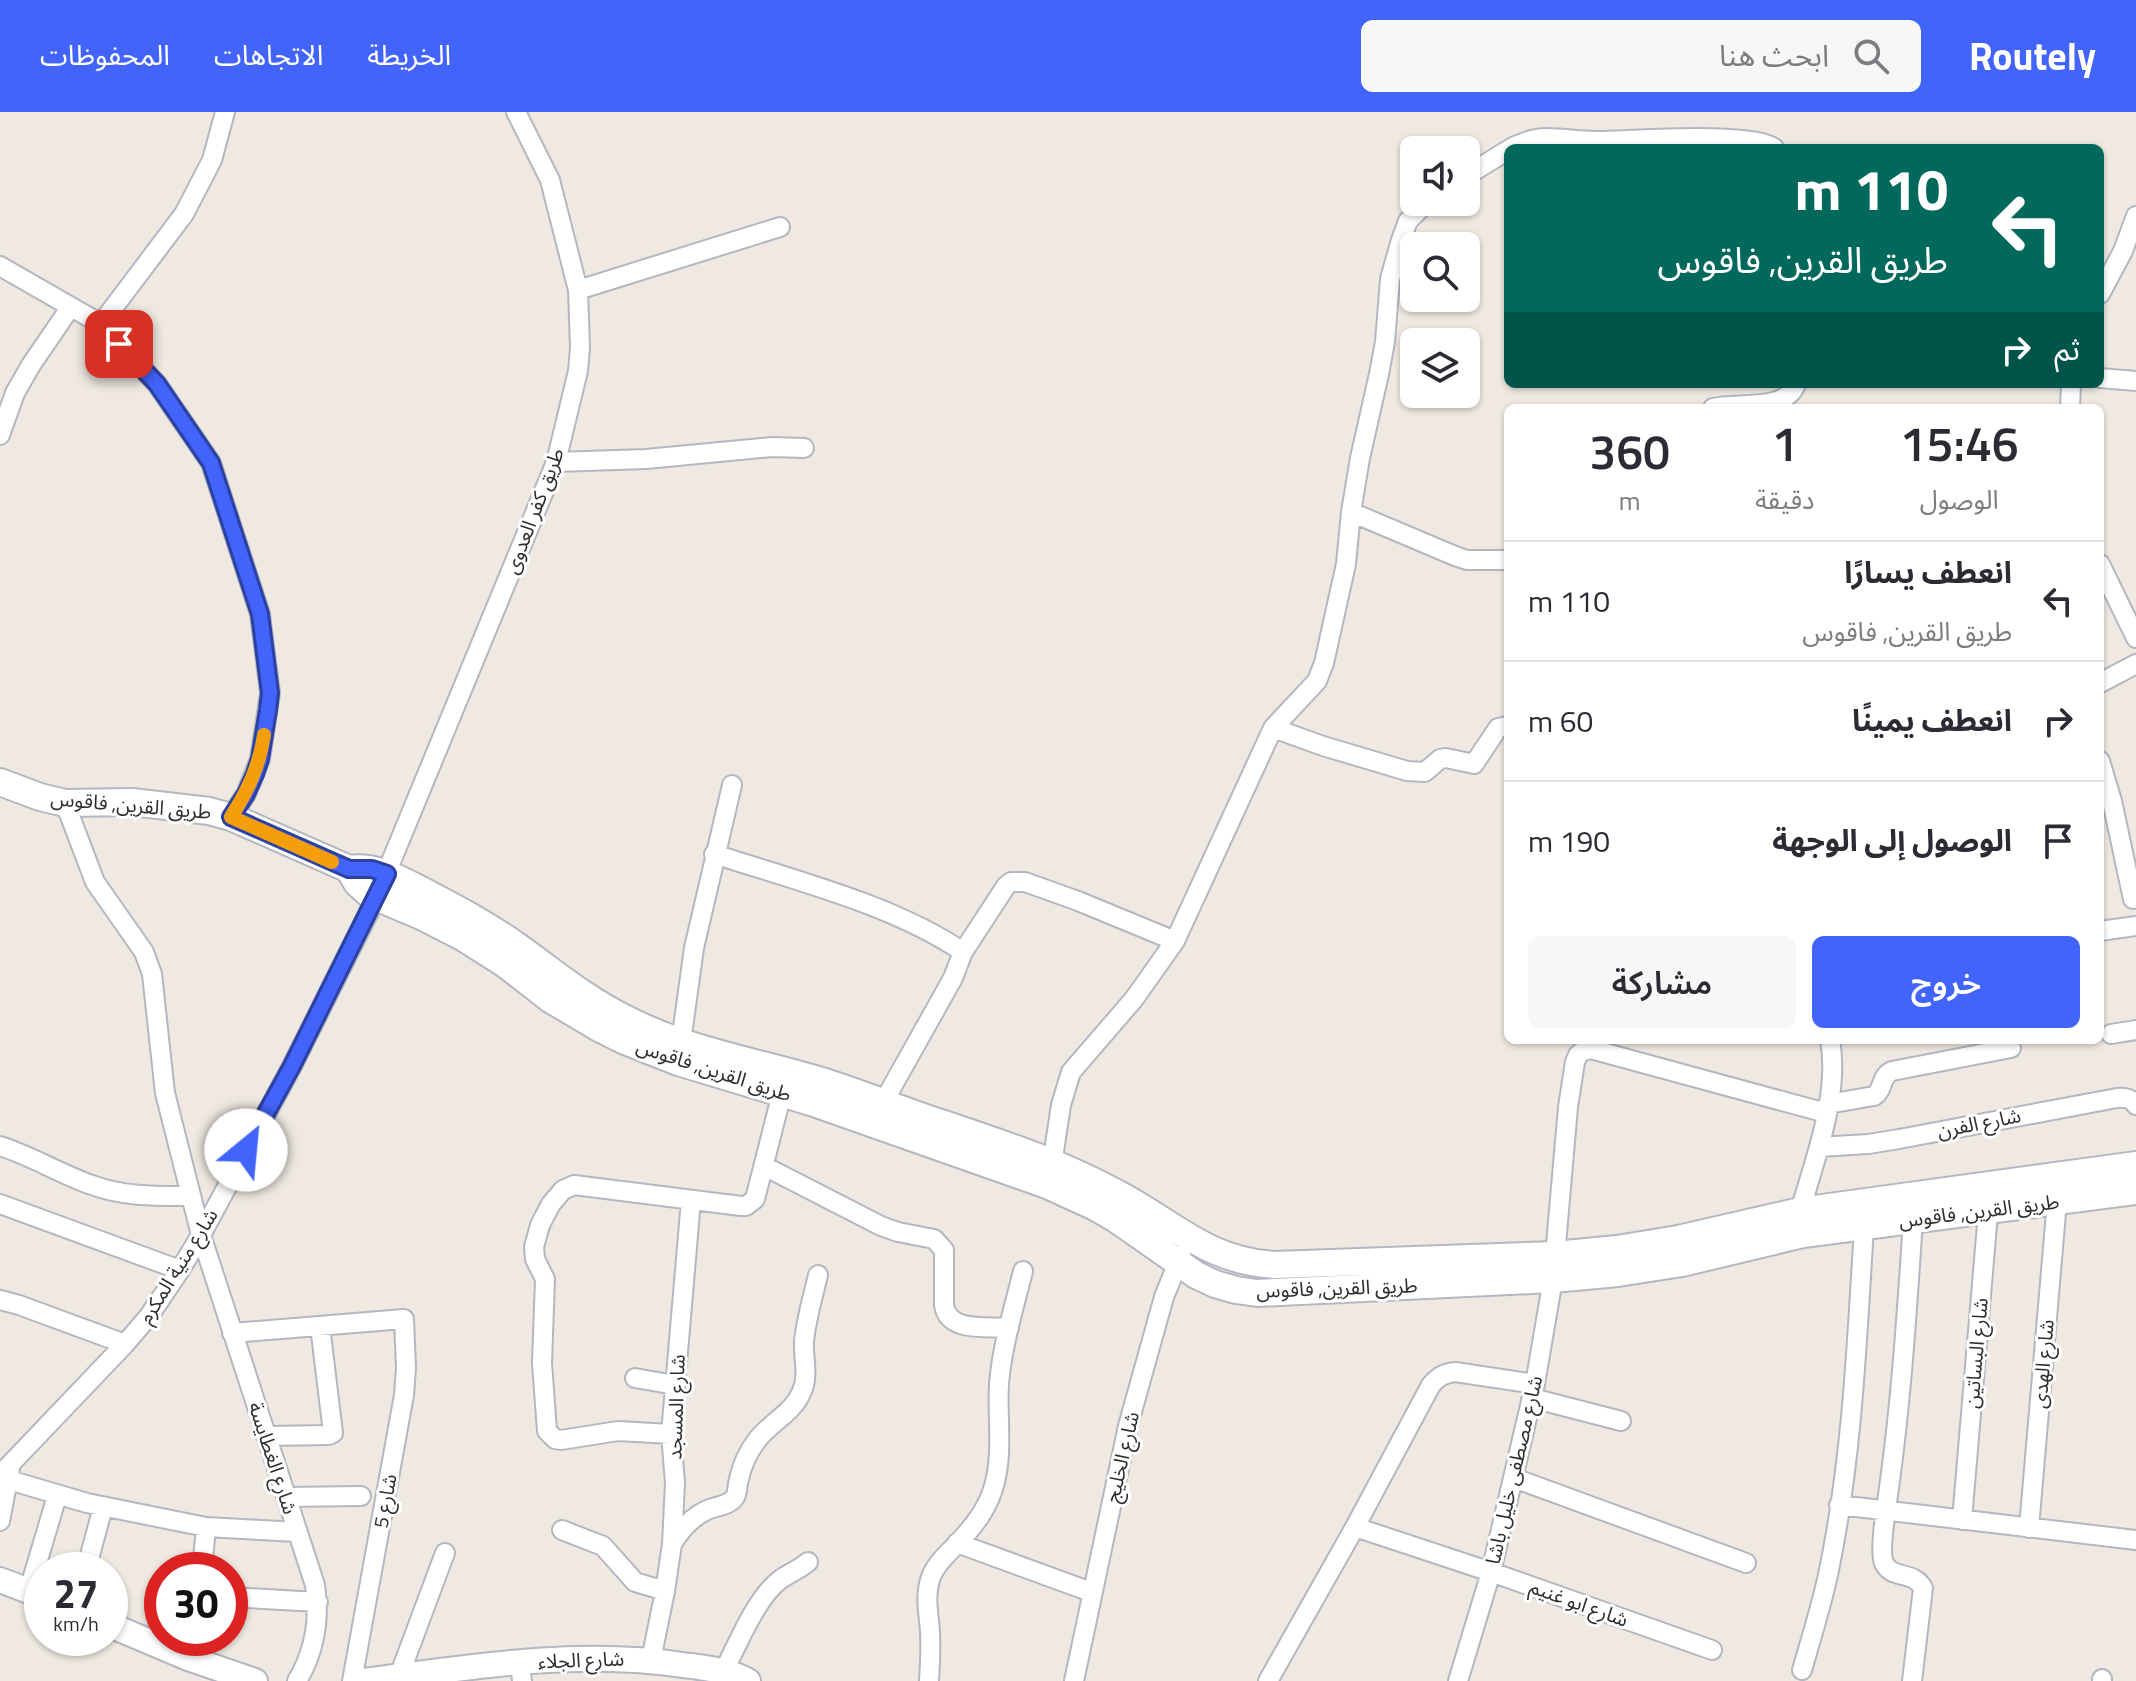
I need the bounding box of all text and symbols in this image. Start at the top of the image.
search box [1361,20,1921,92]
text: Routely [1969,27,2096,85]
text: ابحث هنا [1719,32,1829,78]
text: المحفوظات [40,33,170,76]
text: الاتجاهات [214,33,323,76]
text: الخريطة [367,33,451,76]
icon: search [1849,34,1893,78]
map controls [1400,136,1480,408]
button: sound [1400,136,1480,216]
text: 110 m [1795,147,1948,232]
icon: left [1976,176,2080,280]
button: search [1400,232,1480,312]
text: طريق القرين, فاقوس [1658,232,1948,287]
pin [85,310,153,378]
icon: arrive [97,322,141,366]
text: ثم [2054,326,2080,372]
button: layers [1400,328,1480,408]
icon: right [1994,328,2038,372]
text: 1 [1771,407,1798,480]
text: 15:46 [1900,407,2019,480]
text: 360 [1589,415,1670,488]
street label: طريق كفر العدوى [495,443,572,578]
text: دقيقة [1755,480,1814,519]
text: الوصول [1920,480,1999,519]
text: m [1619,481,1640,520]
text: انعطف يسارًا [1844,549,2012,595]
text: 110 m [1528,578,1610,624]
icon: left [2036,579,2080,623]
text: طريق القرين, فاقوس [1802,612,2012,651]
text: انعطف يمينًا [1852,697,2012,743]
text: 60 m [1528,698,1593,744]
icon: right [2036,699,2080,743]
street label: طريق القرين, فاقوس [49,782,213,827]
text: الوصول إلى الوجهة [1772,817,2012,863]
text: 190 m [1528,818,1610,864]
icon: arrive [2036,819,2080,863]
button: مشاركة [1528,936,1796,1028]
button: خروج [1812,936,2080,1028]
street label: طريق القرين, فاقوس [633,1030,796,1109]
street label: شارع الفرن [1934,1099,2024,1146]
position arrow [204,1108,288,1192]
street label: طريق القرين, فاقوس [1897,1185,2061,1236]
street label: شارع منية المكرم [130,1202,225,1329]
street label: طريق القرين, فاقوس [1256,1269,1418,1306]
street label: شارع البساتين [1955,1296,1996,1410]
street label: شارع الهدى [2023,1318,2062,1410]
street label: شارع المسجد [658,1354,693,1460]
street label: شارع مصطفى خليل باشا [1477,1372,1550,1567]
street label: شارع الغطايسة [241,1398,306,1518]
street label: شارع الخليج [1096,1408,1147,1505]
street label: شارع 5 [365,1471,405,1530]
speed limit sign: 30 [144,1552,248,1656]
text: 27 [54,1563,98,1624]
street label: شارع ابو غنيم [1525,1570,1633,1635]
text: km/h [53,1608,99,1639]
street label: شارع الجلاء [537,1643,625,1676]

